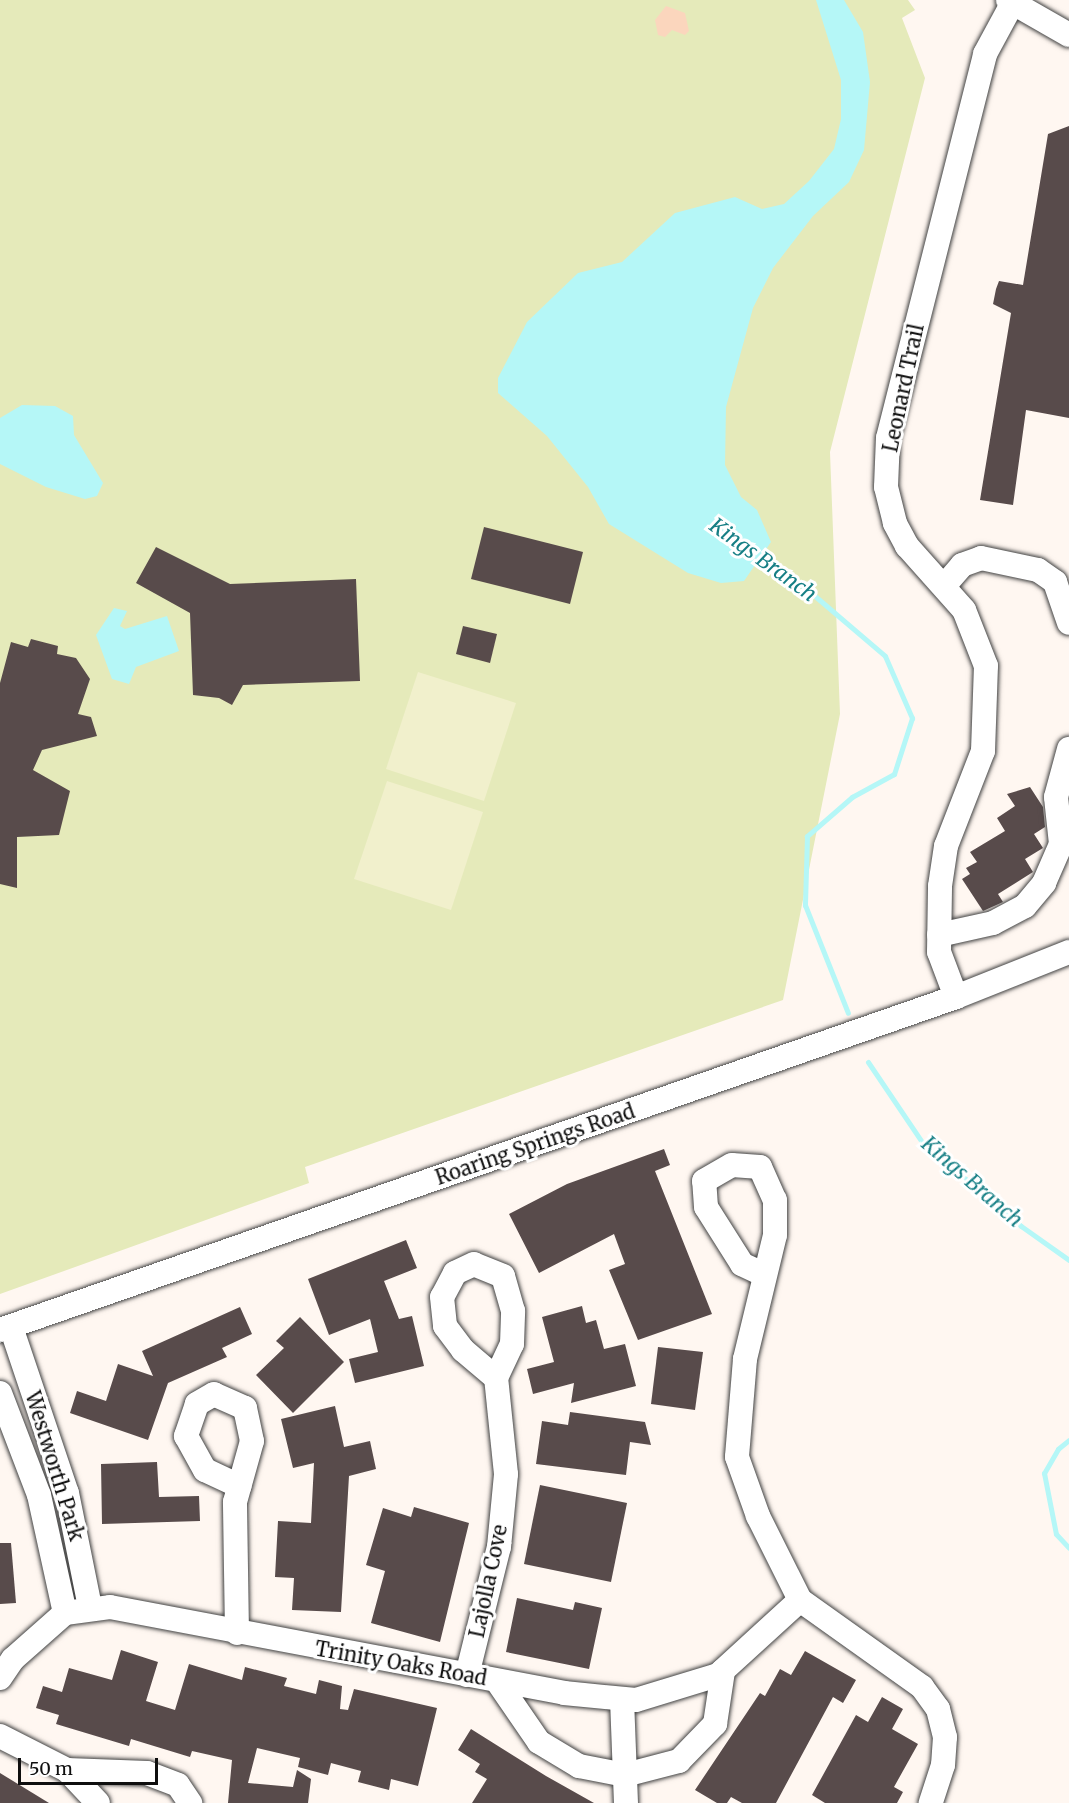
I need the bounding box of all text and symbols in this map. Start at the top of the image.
street label: Leonard Trail [878,322,928,454]
water label: Kings Branch [705,513,821,607]
street label: Roaring Springs Road [432,1099,638,1189]
water label: Kings Branch [916,1131,1028,1233]
street label: Westworth Park [21,1388,89,1544]
street label: Lajolla Cove [464,1522,512,1640]
street label: Trinity Oaks Road [313,1636,489,1690]
scale bar [21,1746,160,1784]
text: 50 m [29,1757,73,1780]

